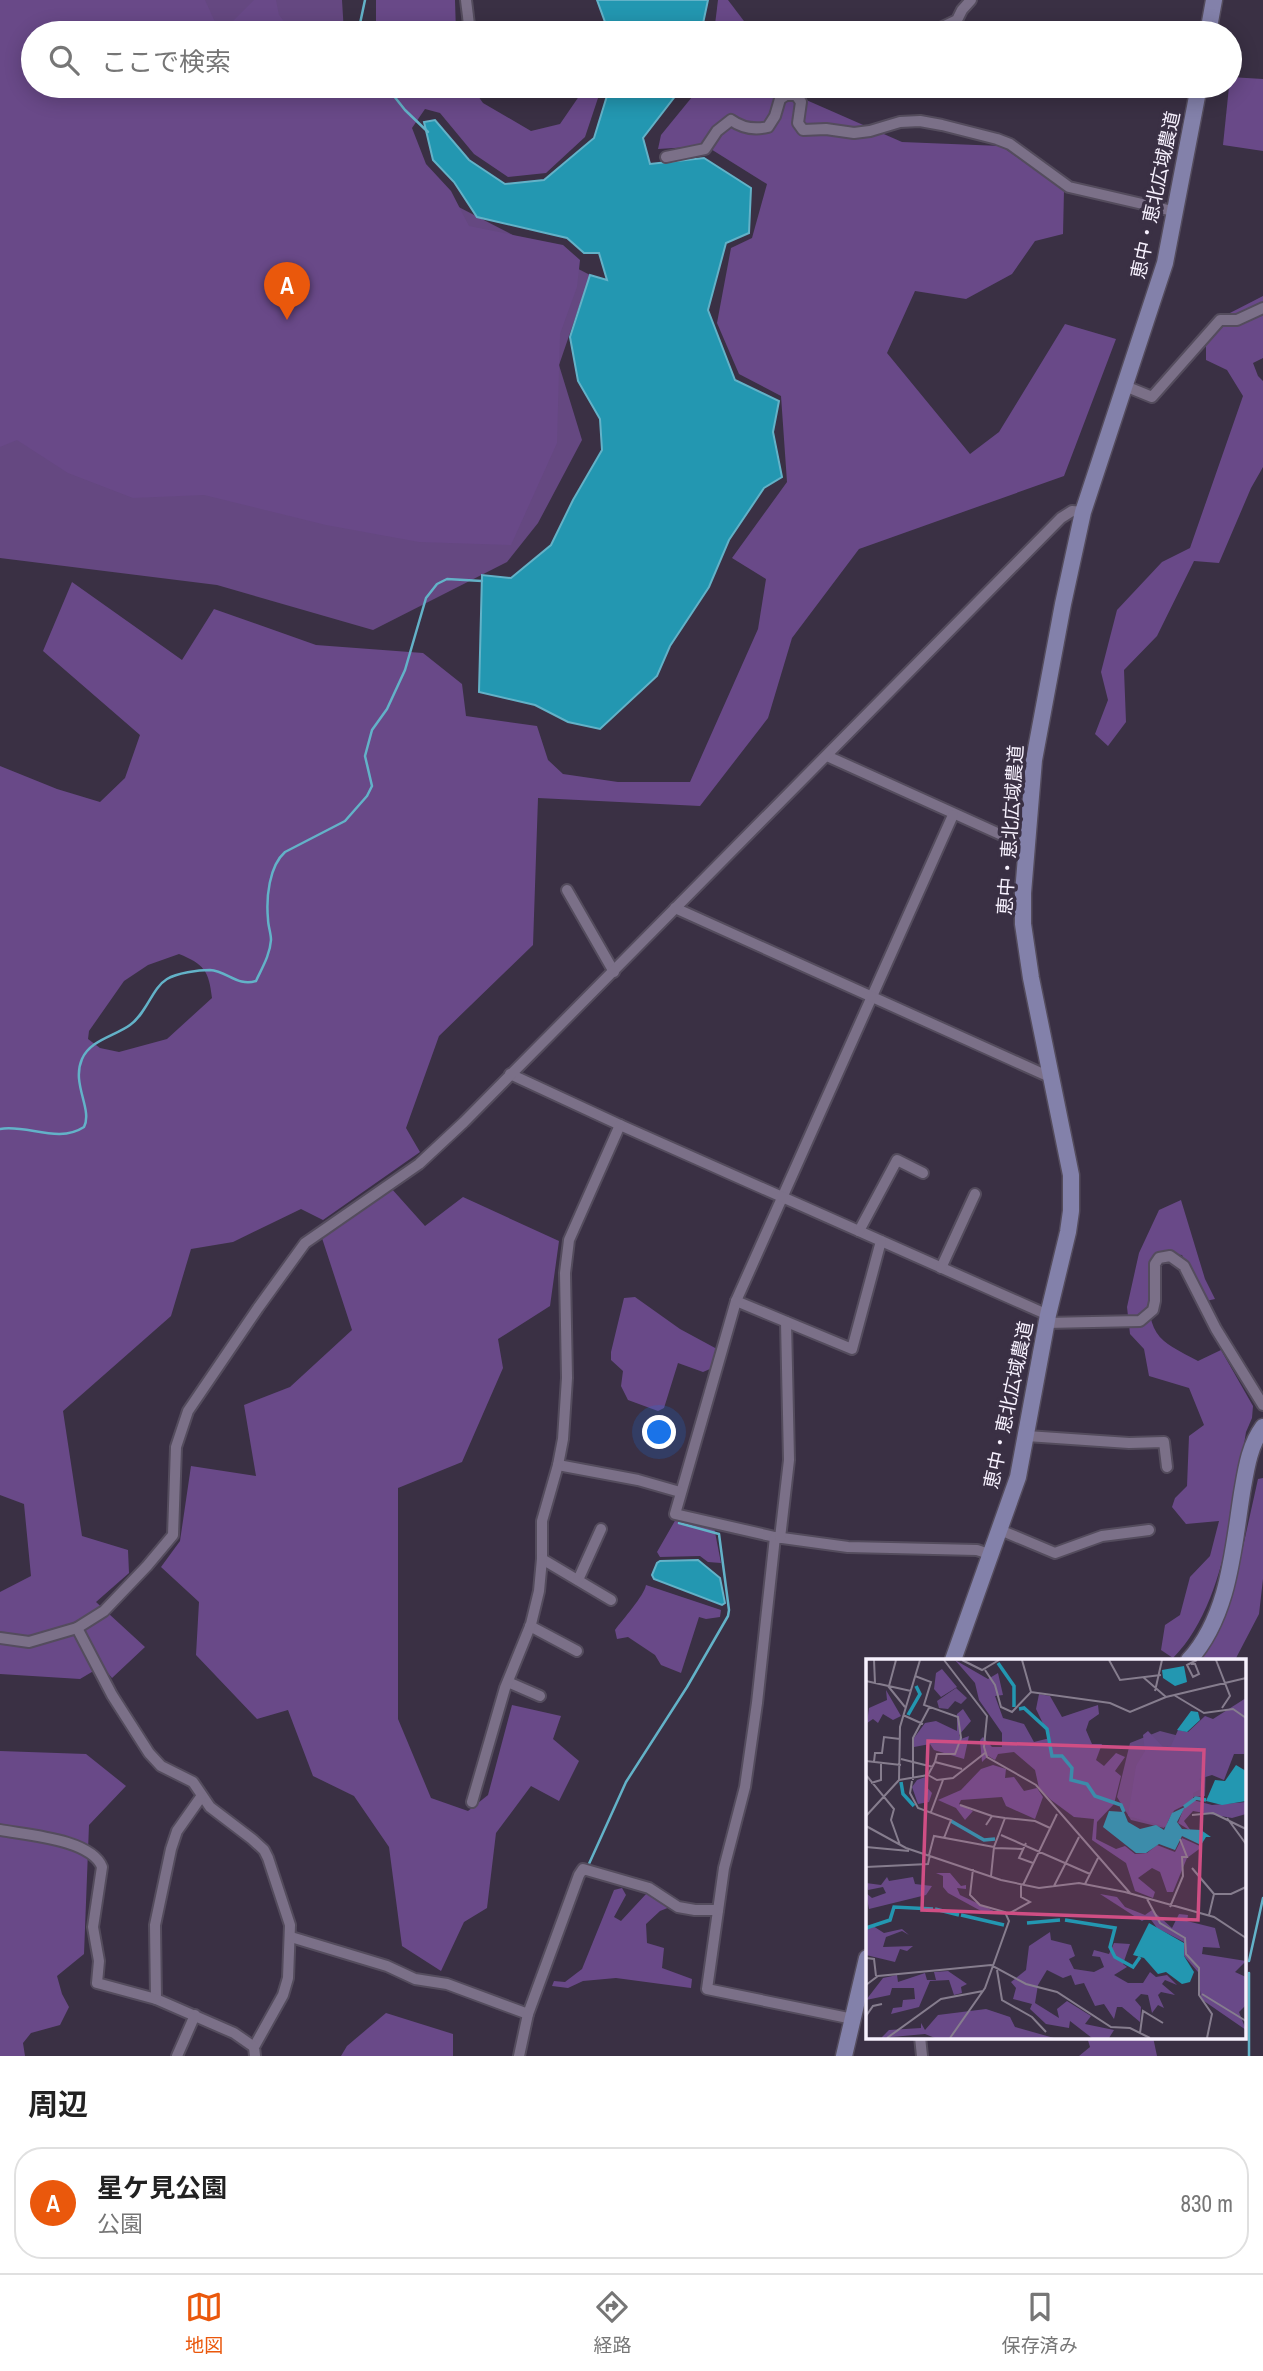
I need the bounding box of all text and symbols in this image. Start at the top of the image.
search box [21,21,1242,98]
icon: search [45,41,83,79]
text: ここで検索 [101,44,231,79]
street label: 恵中・恵北広域農道 [1125,109,1185,281]
pin: A [264,262,310,320]
street label: 恵中・恵北広域農道 [991,744,1029,916]
street label: 恵中・恵北広域農道 [978,1319,1038,1491]
your location [642,1415,676,1449]
inset map [866,1659,1246,2038]
text: 周辺 [28,2084,88,2124]
text: 星ケ見公園 [97,2170,227,2205]
text: A [46,2188,60,2219]
text: 830 m [1181,2188,1233,2219]
text: 公園 [97,2208,143,2239]
tab: 地図 [185,2288,223,2358]
tab: 経路 [593,2288,632,2358]
tab: 保存済み [1002,2288,1078,2358]

